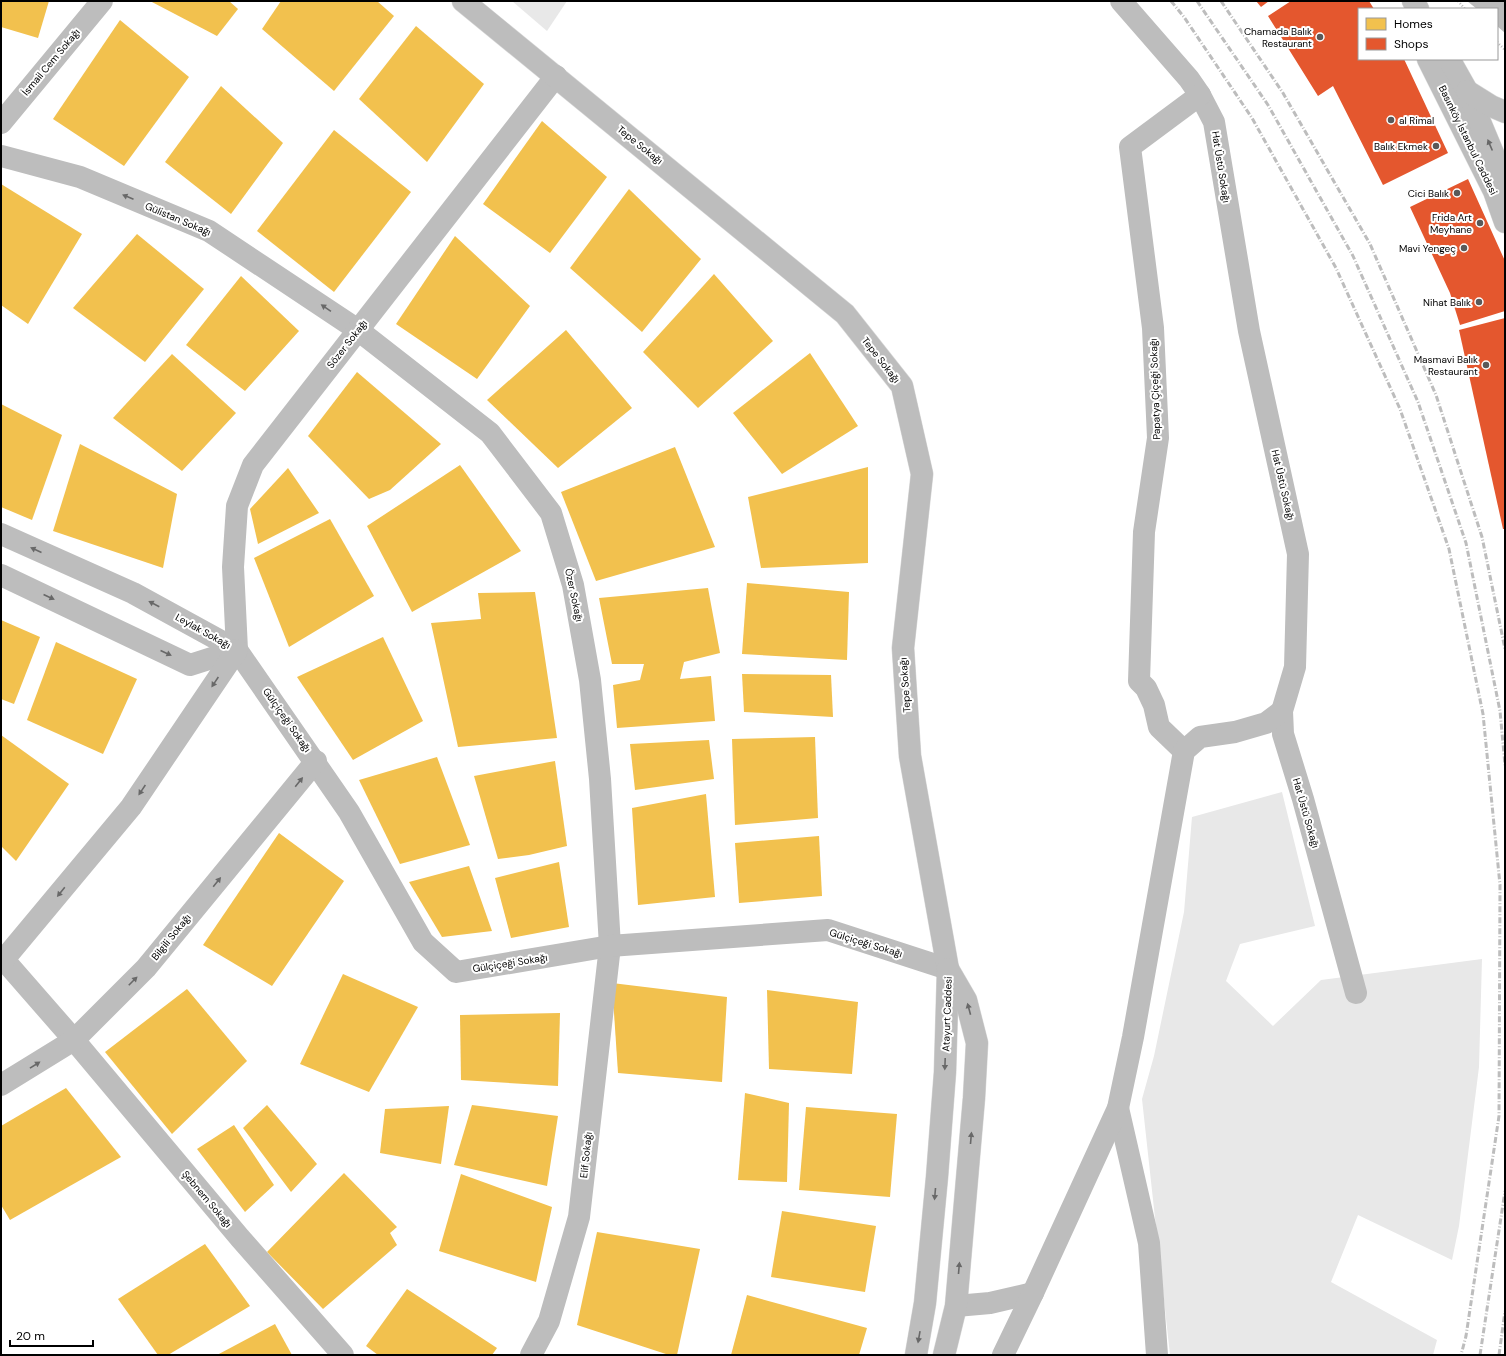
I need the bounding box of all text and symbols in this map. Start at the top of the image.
legend [1358,8,1498,60]
text: Homes [1394,16,1433,32]
place label: Chamada Balık Restaurant [1244,25,1312,50]
street label: İsmail Cem Sokağı [19,26,83,98]
marker: Chamada Balık Restaurant [1315,32,1325,42]
text: Shops [1394,36,1429,52]
street label: Basınköy İstanbul Caddesi [1436,83,1500,197]
place label: al Rimal [1399,114,1434,127]
marker: al Rimal [1386,115,1396,125]
street label: Tepe Sokağı [615,123,665,167]
street label: Hat Üstü Sokağı [1209,130,1233,204]
one-way arrow [1487,139,1493,151]
place label: Balık Ekmek [1374,140,1428,153]
marker: Balık Ekmek [1431,141,1441,151]
place label: Cici Balık [1408,187,1449,200]
marker: Cici Balık [1452,188,1462,198]
one-way arrow [122,194,133,200]
street label: Gülistan Sokağı [143,199,213,239]
place label: Frida Art Meyhane [1430,211,1472,236]
marker: Frida Art Meyhane [1475,218,1485,228]
place label: Mavi Yengeç [1399,242,1456,255]
marker: Mavi Yengeç [1459,243,1469,253]
place label: Nihat Balık [1423,296,1471,309]
marker: Nihat Balık [1474,297,1484,307]
one-way arrow [321,304,331,312]
street label: Sözer Sokağı [324,317,370,371]
street label: Tepe Sokağı [859,334,903,386]
street label: Papatya Çiçeği Sokağı [1147,338,1163,440]
place label: Masmavi Balık Restaurant [1414,353,1478,378]
marker: Masmavi Balık Restaurant [1481,360,1491,370]
street label: Hat Üstü Sokağı [1269,448,1297,522]
one-way arrow [30,547,41,553]
street label: Özer Sokağı [562,567,586,623]
one-way arrow [43,594,55,600]
one-way arrow [148,601,160,607]
street label: Leylak Sokağı [173,610,233,652]
one-way arrow [161,650,172,656]
street label: Tepe Sokağı [897,657,913,713]
one-way arrow [211,677,219,688]
street label: Gülçiçeği Sokağı [260,685,314,755]
one-way arrow [295,776,304,787]
street label: Hat Üstü Sokağı [1290,776,1322,850]
one-way arrow [139,784,146,796]
one-way arrow [212,877,221,887]
one-way arrow [57,886,66,897]
street label: Bilgili Sokağı [148,911,194,963]
street label: Gülçiçeği Sokağı [828,926,904,960]
street label: Gülçiçeği Sokağı [472,951,548,975]
one-way arrow [128,976,138,986]
street label: Atayurt Caddesi [939,976,955,1052]
one-way arrow [965,1003,971,1016]
one-way arrow [942,1058,949,1070]
one-way arrow [29,1062,41,1069]
street label: Elif Sokağı [577,1131,595,1179]
one-way arrow [967,1132,974,1144]
street label: Şebnem Sokağı [179,1168,235,1230]
one-way arrow [932,1188,938,1200]
one-way arrow [956,1262,962,1274]
scale bar [10,1322,93,1348]
text: 20 m [16,1328,45,1344]
one-way arrow [915,1331,921,1343]

